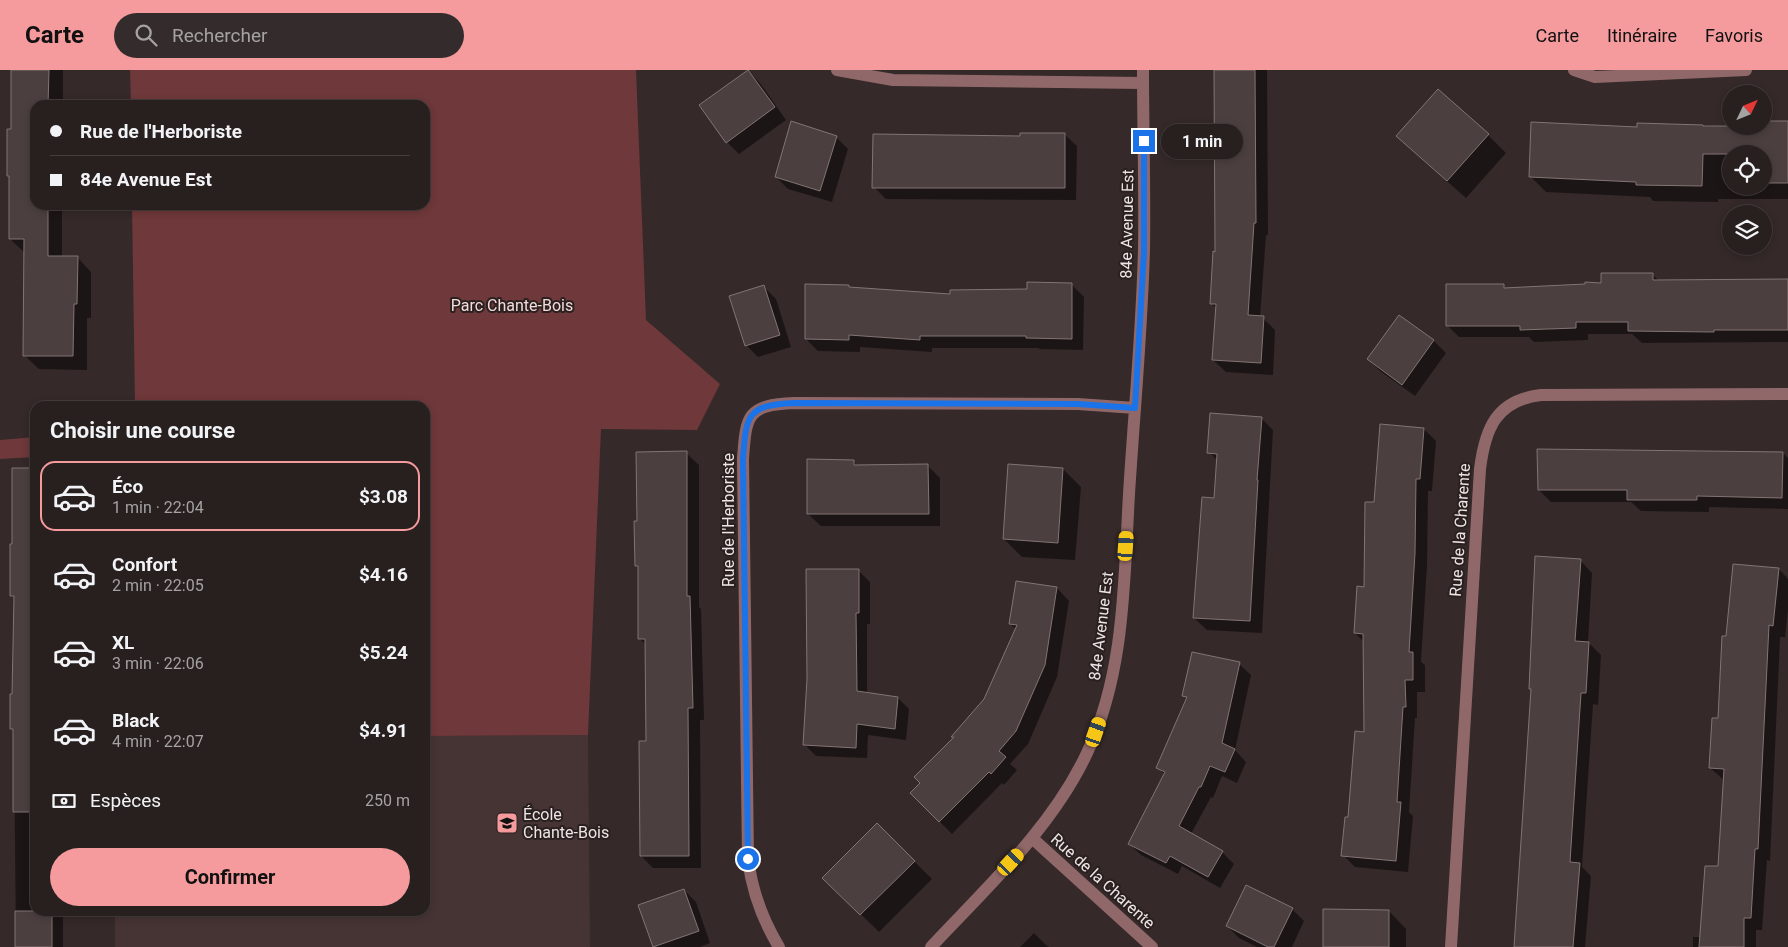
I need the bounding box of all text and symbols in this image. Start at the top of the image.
search box [114,13,464,58]
text: Carte [25,21,84,49]
icon: search [132,21,160,49]
text: Rechercher [172,24,267,47]
text: Carte [1536,25,1579,46]
text: Itinéraire [1607,25,1677,46]
text: Favoris [1705,25,1763,46]
north arrow [1722,85,1772,135]
map controls [1722,85,1772,255]
text: Rue de l'Herboriste [80,120,242,143]
callout: 1 min [1162,124,1244,158]
route end [1133,130,1155,152]
text: 1 min [1182,132,1222,151]
button: locate [1722,145,1772,195]
text: 84e Avenue Est [80,168,212,191]
street label: 84e Avenue Est [1117,169,1137,279]
button: layers [1722,205,1772,255]
park label: Parc Chante-Bois [451,296,573,315]
text: Choisir une course [50,418,235,443]
street label: Rue de l'Herboriste [719,453,738,587]
street label: Rue de la Charente [1446,463,1474,597]
icon: car [52,474,97,519]
text: Éco [112,475,143,498]
text: $3.08 [359,485,408,508]
text: 1 min · 22:04 [112,498,204,517]
car [1117,531,1134,561]
icon: car [52,552,97,597]
text: Confort [112,553,177,576]
text: $4.16 [359,563,408,586]
street label: 84e Avenue Est [1085,571,1117,681]
text: 2 min · 22:05 [112,576,204,595]
icon: car [52,630,97,675]
text: XL [112,631,134,654]
text: $5.24 [359,641,408,664]
text: 3 min · 22:06 [112,654,204,673]
icon: car [52,708,97,753]
text: Black [112,709,159,732]
car [1084,715,1107,749]
text: $4.91 [359,719,408,742]
text: 4 min · 22:07 [112,732,204,751]
icon: cash [50,787,78,815]
text: Espèces [90,789,161,812]
text: 250 m [365,791,410,810]
place label: École Chante-Bois [523,805,609,842]
school or university icon: École Chante-Bois [495,811,519,835]
street label: Rue de la Charente [1047,829,1159,933]
car [995,846,1026,878]
button: Confirmer [50,848,410,906]
route start [737,848,759,870]

